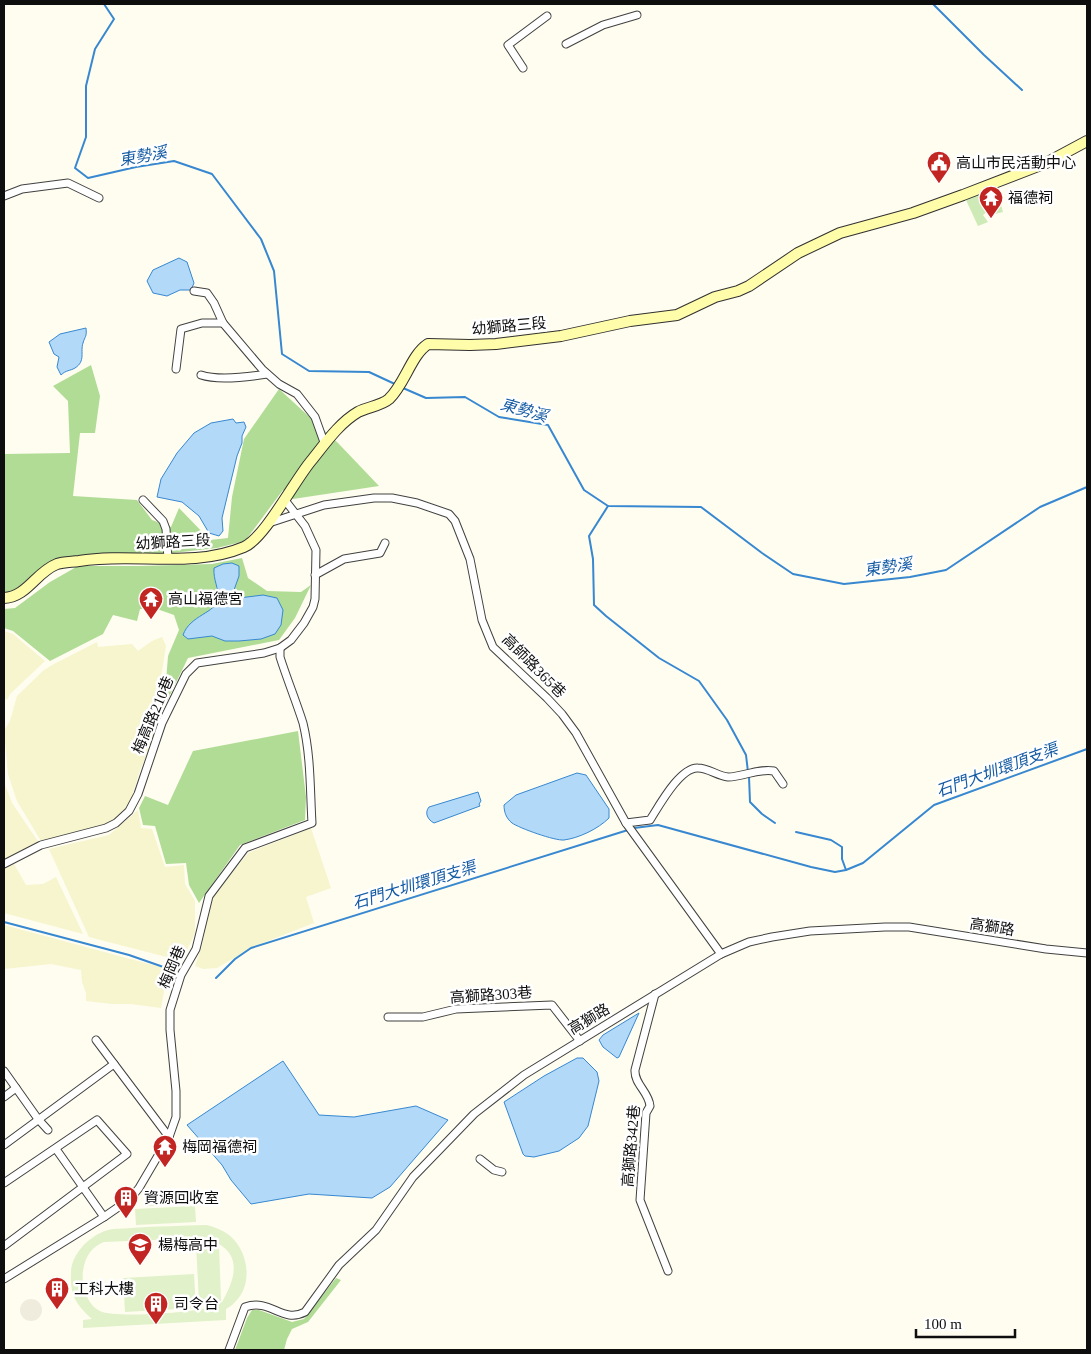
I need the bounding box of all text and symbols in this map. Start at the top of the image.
water label: 東勢溪 [118,143,170,169]
public building icon: 高山市民活動中心 [926,150,952,184]
place label: 高山市民活動中心 [956,155,1076,171]
temple icon: 福德祠 [978,185,1004,219]
place label: 福德祠 [1008,189,1053,206]
street label: 幼獅路三段 [471,315,547,337]
water label: 東勢溪 [499,395,551,425]
street label: 幼獅路三段 [135,532,211,552]
water label: 東勢溪 [863,555,915,579]
temple icon: 高山福德宮 [138,586,164,620]
place label: 高山福德宮 [168,590,243,607]
street label: 高師路365巷 [499,631,569,701]
street label: 梅高路210巷 [130,674,176,756]
water label: 石門大圳環頂支渠 [934,739,1062,800]
water label: 石門大圳環頂支渠 [350,858,480,912]
street label: 高獅路 [969,916,1015,938]
street label: 梅岡巷 [156,943,188,991]
street label: 高獅路303巷 [449,984,533,1006]
street label: 高獅路 [566,1001,612,1037]
street label: 高獅路342巷 [619,1104,643,1188]
temple icon: 梅岡福德祠 [152,1134,178,1168]
place label: 梅岡福德祠 [182,1138,257,1155]
building icon: 資源回收室 [113,1185,139,1219]
place label: 資源回收室 [144,1189,219,1206]
school or university icon: 楊梅高中 [127,1232,153,1266]
place label: 楊梅高中 [158,1237,218,1253]
building icon: 工科大樓 [44,1276,70,1310]
place label: 工科大樓 [74,1281,134,1297]
building icon: 司令台 [143,1291,169,1325]
place label: 司令台 [174,1296,219,1312]
scale bar [916,1306,1015,1338]
text: 100 m [924,1316,962,1332]

